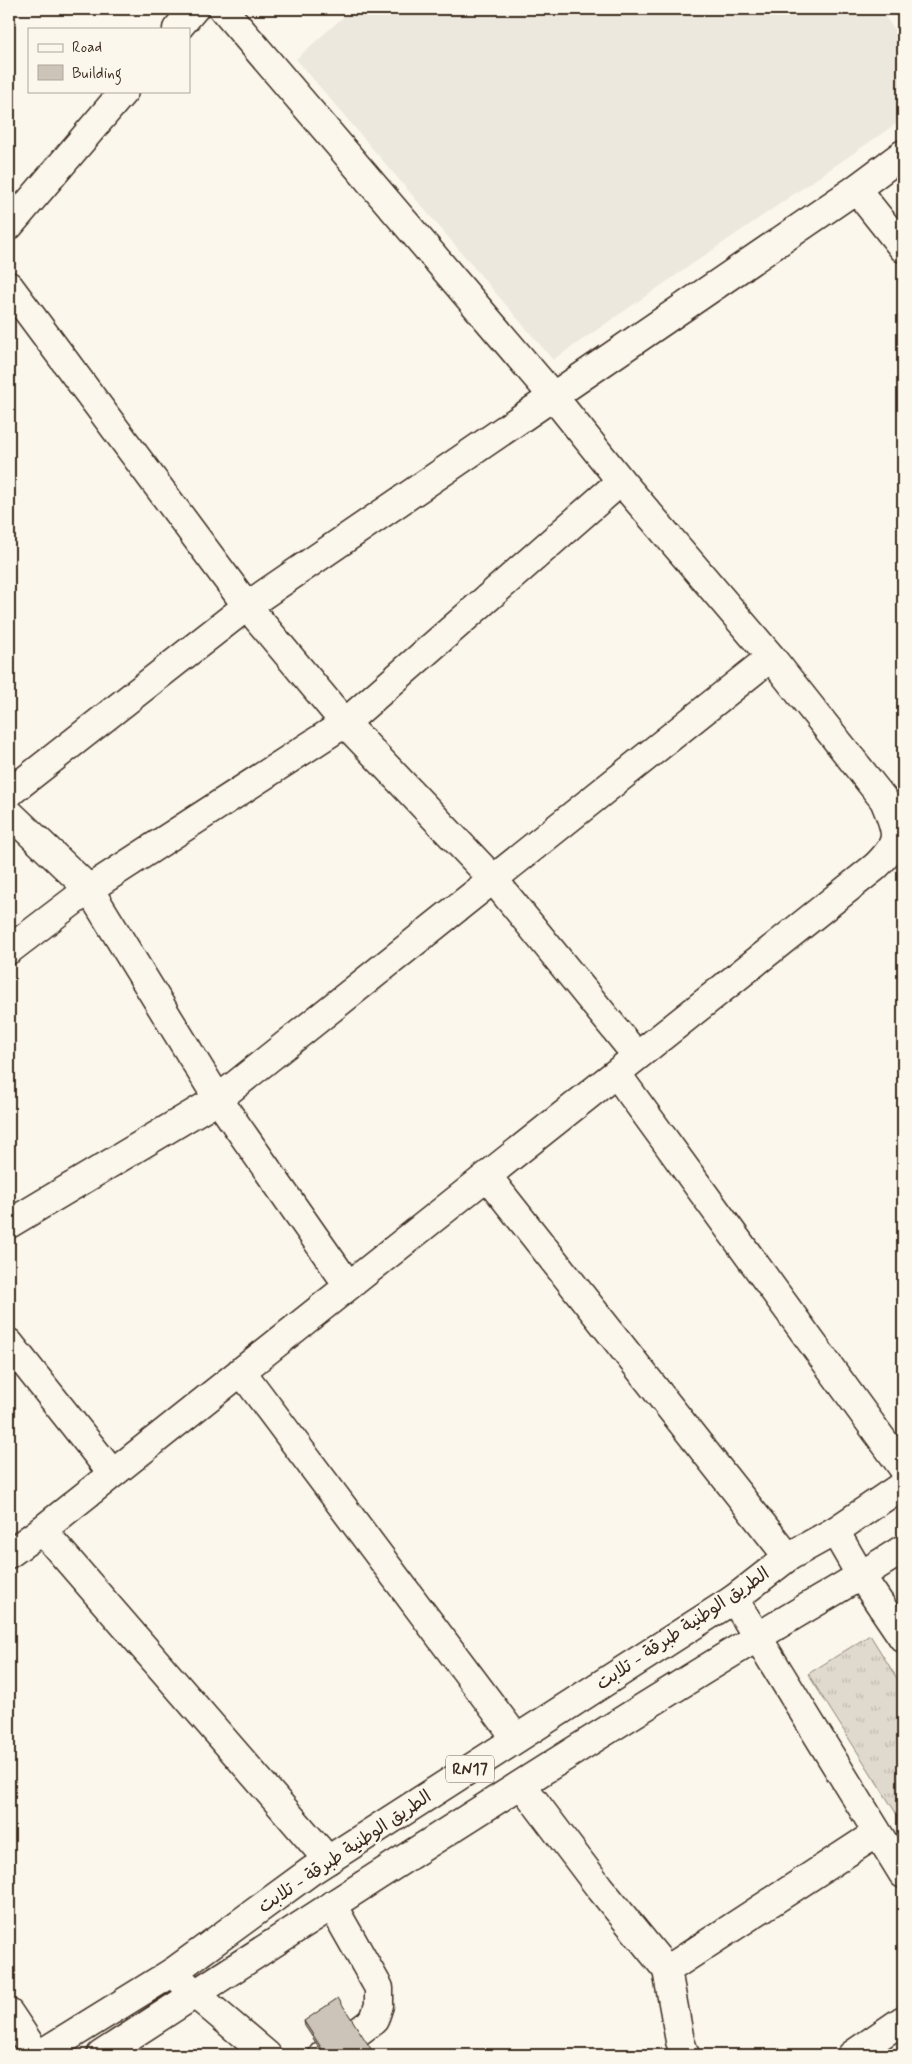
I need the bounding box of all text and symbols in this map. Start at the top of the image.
legend [28,28,190,92]
text: Road [72,38,102,58]
text: Building [72,64,122,85]
street label: الطريق الوطنية طبرقة - تلابت [592,1562,774,1696]
road number: RN17 [446,1756,494,1782]
street label: الطريق الوطنية طبرقة - تلابت [254,1785,436,1919]

